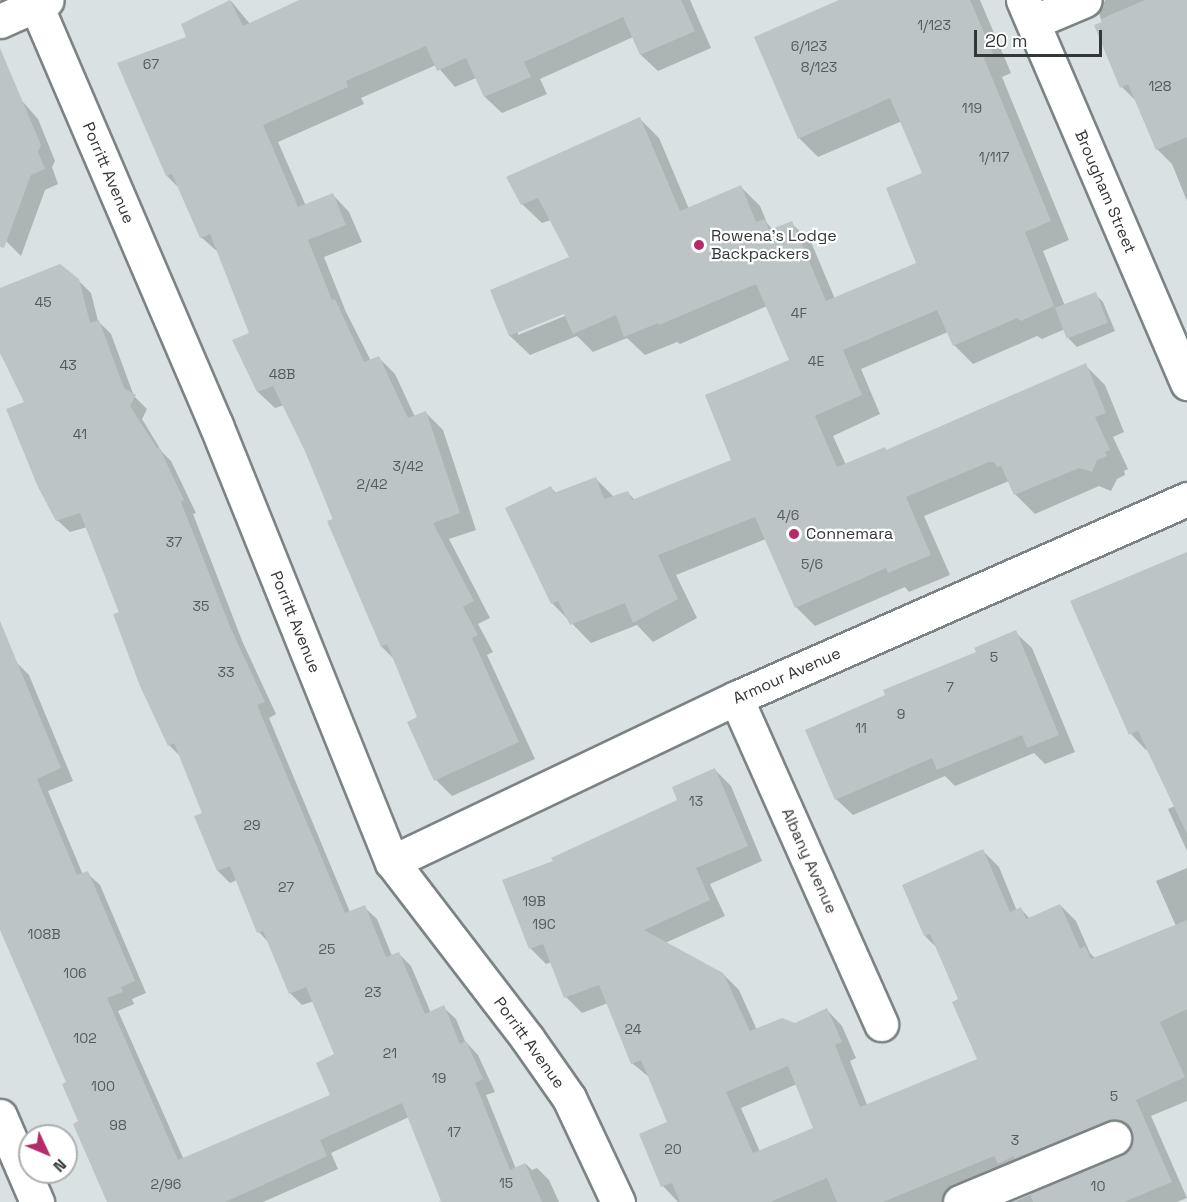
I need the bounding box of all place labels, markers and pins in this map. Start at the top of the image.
place label: Rowena's Lodge Backpackers [711,226,837,264]
marker: Rowena's Lodge Backpackers [692,238,706,252]
place label: Connemara [806,524,893,544]
marker: Connemara [787,527,801,541]

